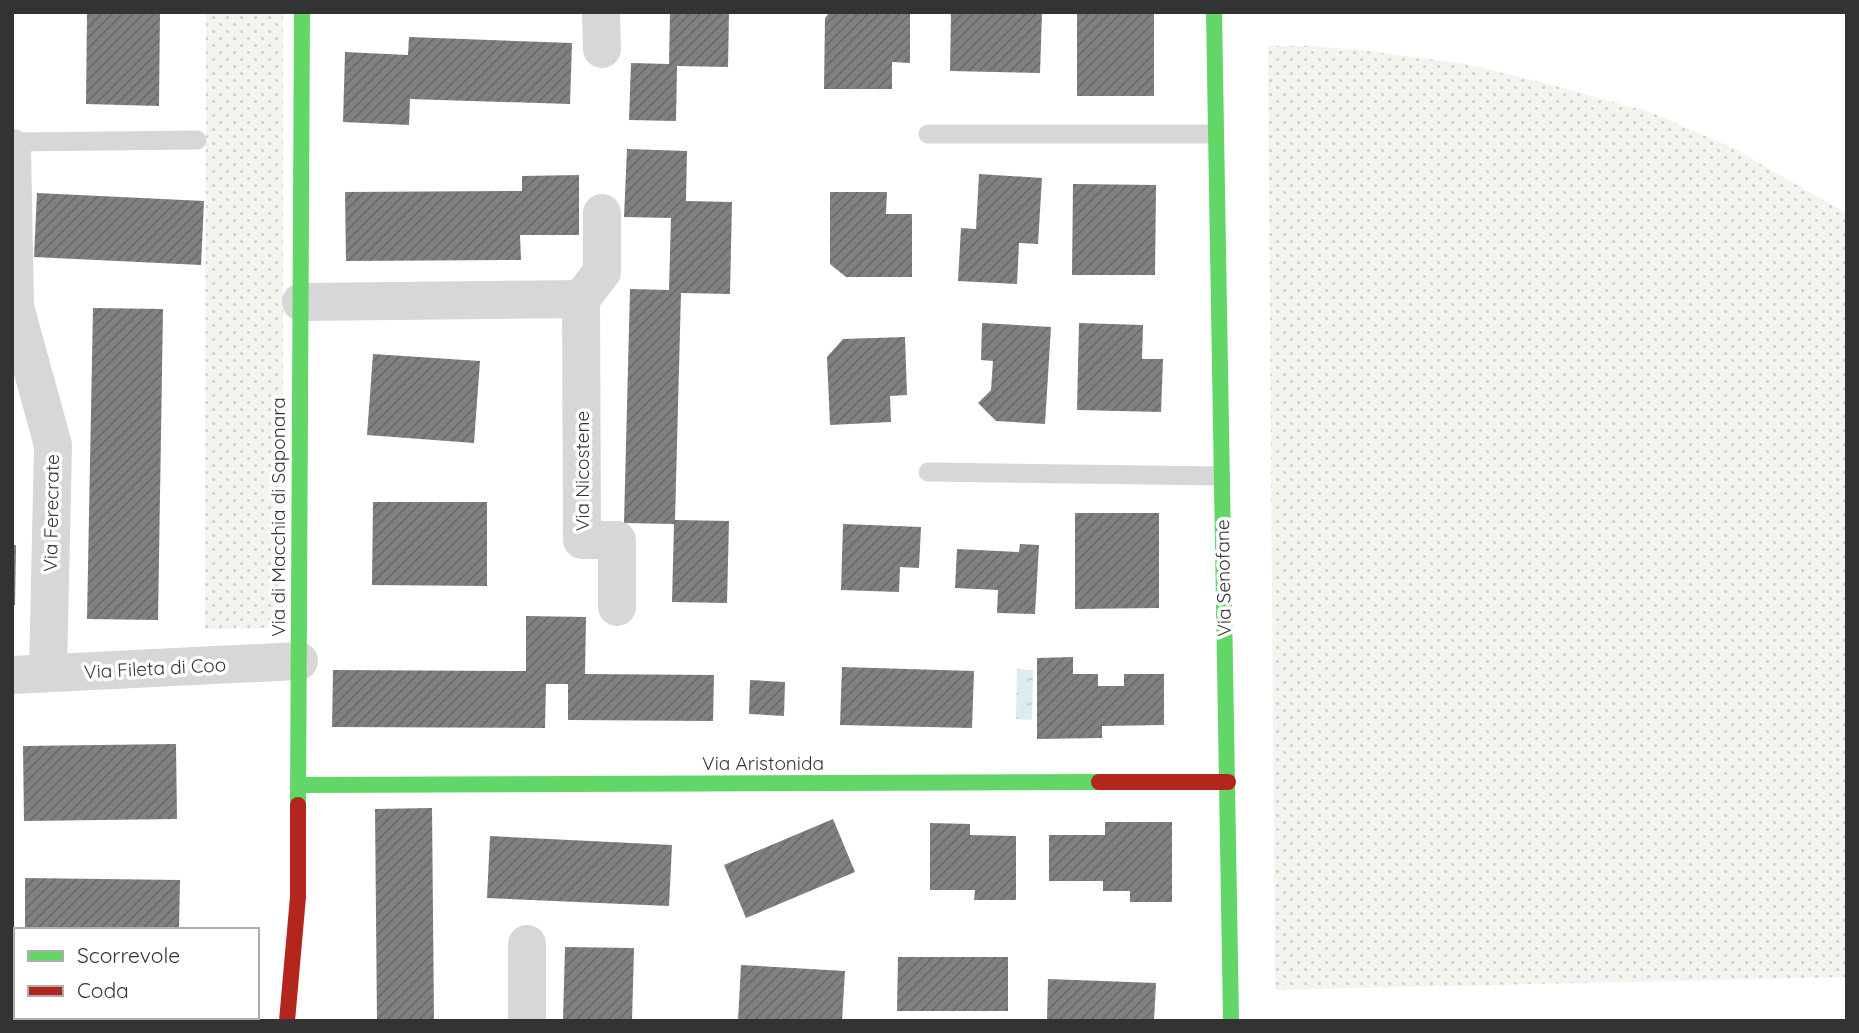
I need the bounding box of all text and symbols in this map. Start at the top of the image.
street label: Via di Macchia di Saponara [266,397,290,637]
street label: Via Nicostene [570,411,594,531]
street label: Via Ferecrate [38,454,64,572]
street label: Via Senofane [1210,519,1236,637]
street label: Via Fileta di Coo [83,652,227,684]
street label: Via Aristonida [702,751,824,775]
legend [14,928,259,1019]
text: Scorrevole [77,942,180,968]
text: Coda [77,977,129,1003]

